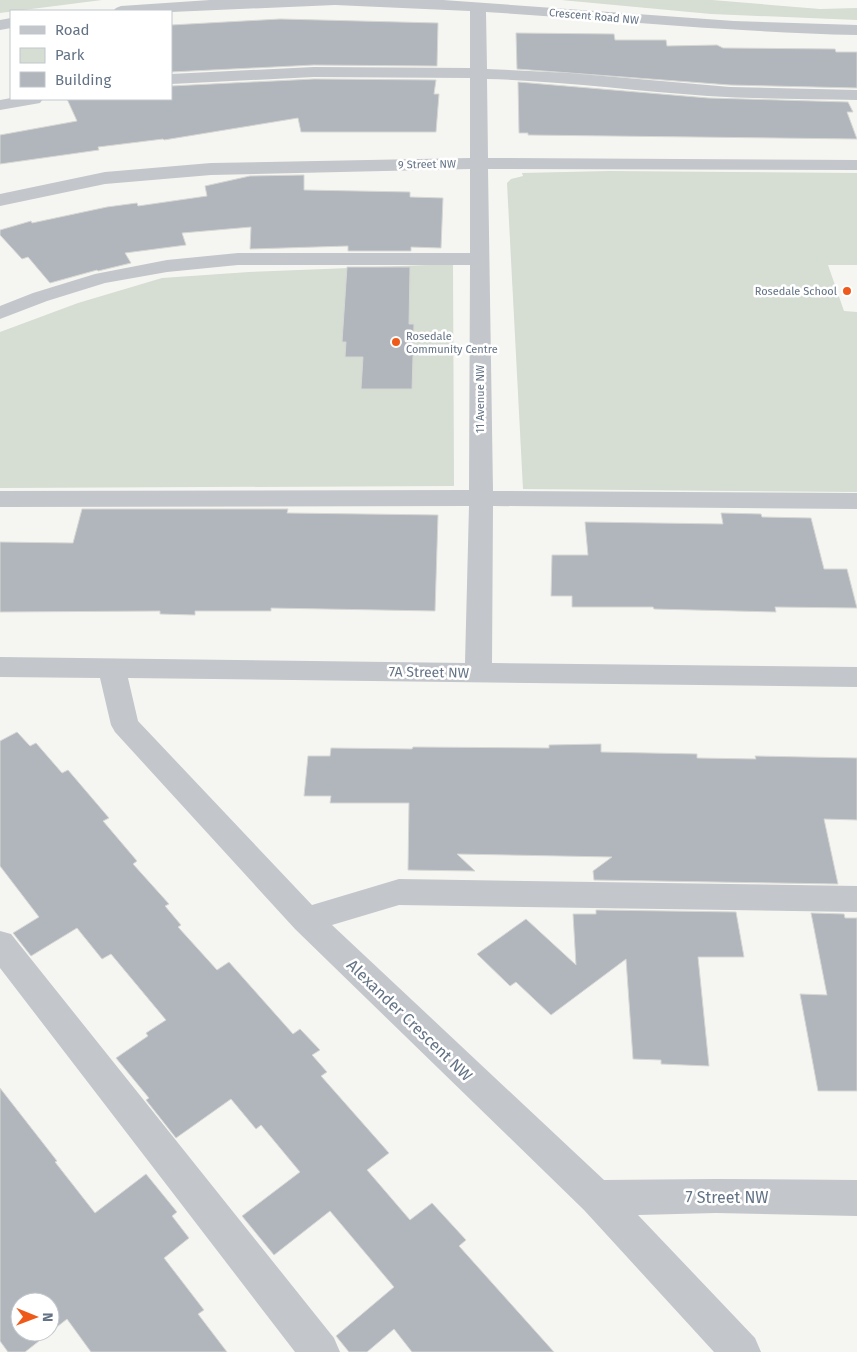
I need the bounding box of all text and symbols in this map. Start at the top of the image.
street label: Crescent Road NW [548,6,639,27]
legend [10,10,172,100]
text: Road [55,21,90,39]
text: Park [55,46,85,64]
text: Building [55,71,111,89]
street label: 9 Street NW [398,157,456,172]
place label: Rosedale School [755,285,837,298]
marker: Rosedale School [841,285,853,297]
place label: Rosedale Community Centre [406,330,498,356]
marker: Rosedale Community Centre [390,336,402,348]
street label: 11 Avenue NW [474,365,487,433]
street label: 7A Street NW [389,663,470,682]
street label: Alexander Crescent NW [343,956,476,1085]
street label: 7 Street NW [685,1188,769,1207]
north arrow [10,1292,60,1342]
text: N [39,1312,56,1322]

